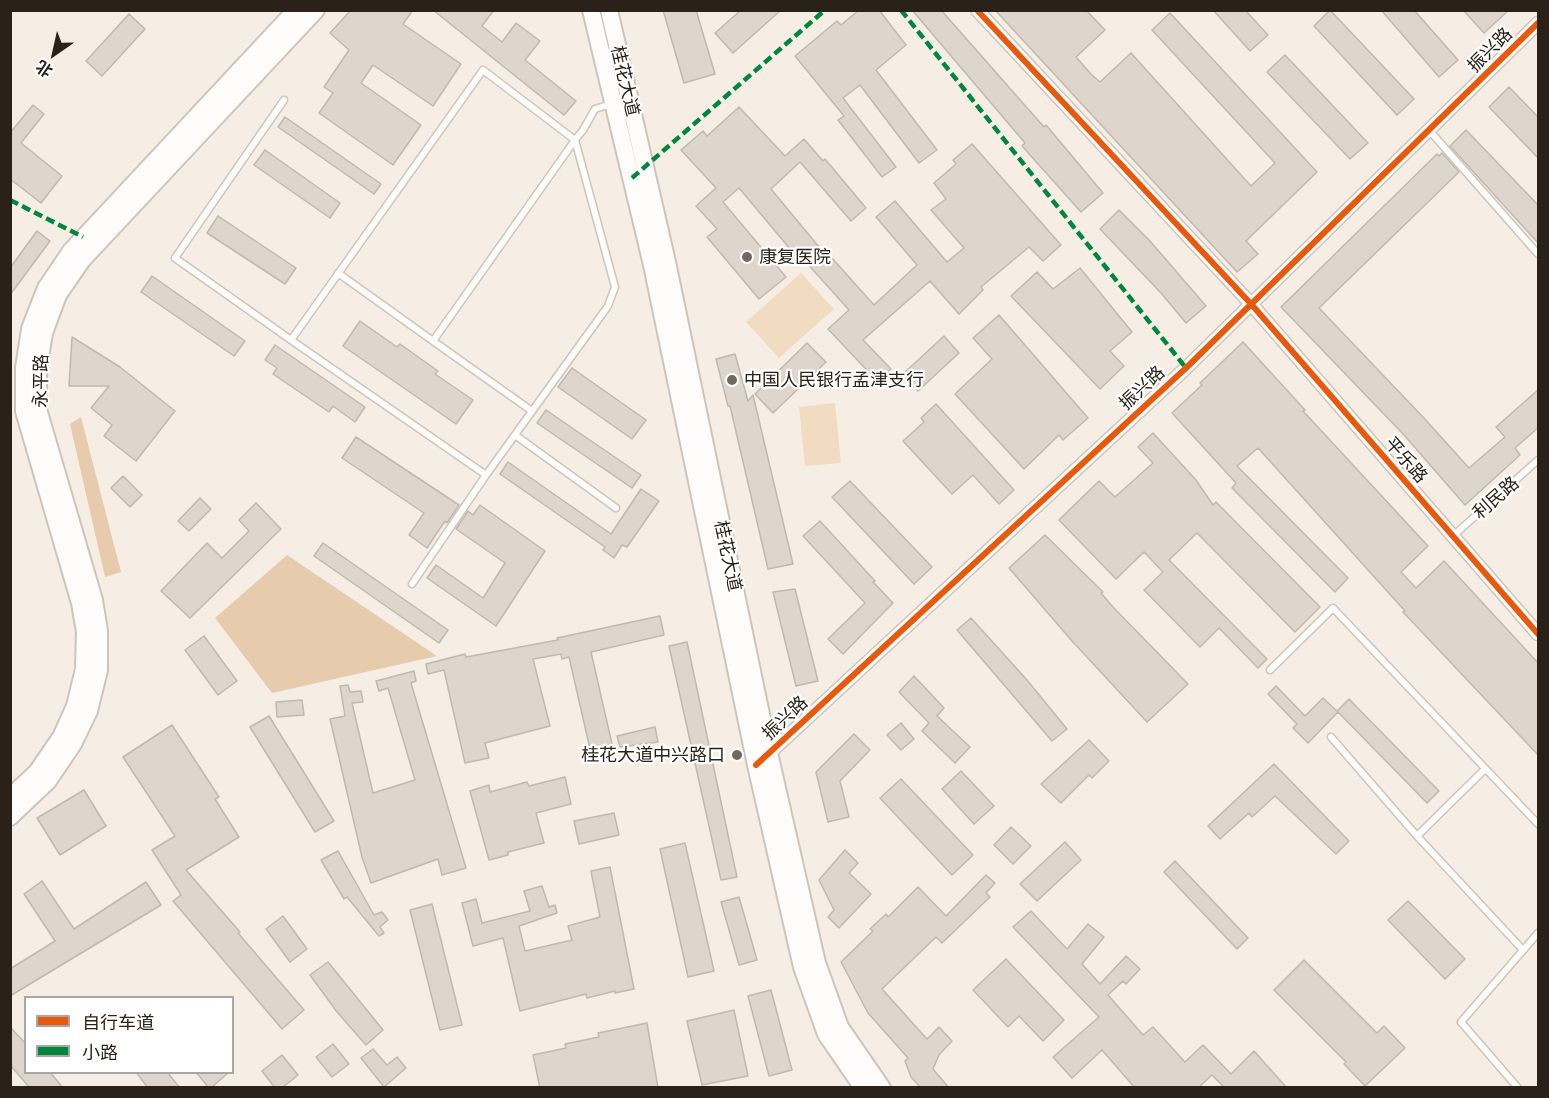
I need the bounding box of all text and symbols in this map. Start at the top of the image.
street label: 振兴路 [1463,23,1517,77]
north arrow [24,24,84,84]
street label: 桂花大道 [606,43,644,119]
text: 北 [32,57,56,82]
place label: 康复医院 [759,246,831,268]
marker: 康复医院 [740,250,754,264]
street label: 永平路 [30,354,52,408]
street label: 振兴路 [1115,362,1169,414]
place label: 中国人民银行孟津支行 [744,369,924,391]
marker: 中国人民银行孟津支行 [725,373,739,387]
street label: 平乐路 [1380,433,1432,487]
street label: 利民路 [1469,472,1523,524]
street label: 桂花大道 [710,519,746,593]
street label: 振兴路 [758,692,812,744]
place label: 桂花大道中兴路口 [581,744,725,766]
marker: 桂花大道中兴路口 [730,748,744,762]
legend [24,996,234,1074]
text: 自行车道 [82,1011,154,1033]
text: 小路 [82,1041,118,1063]

